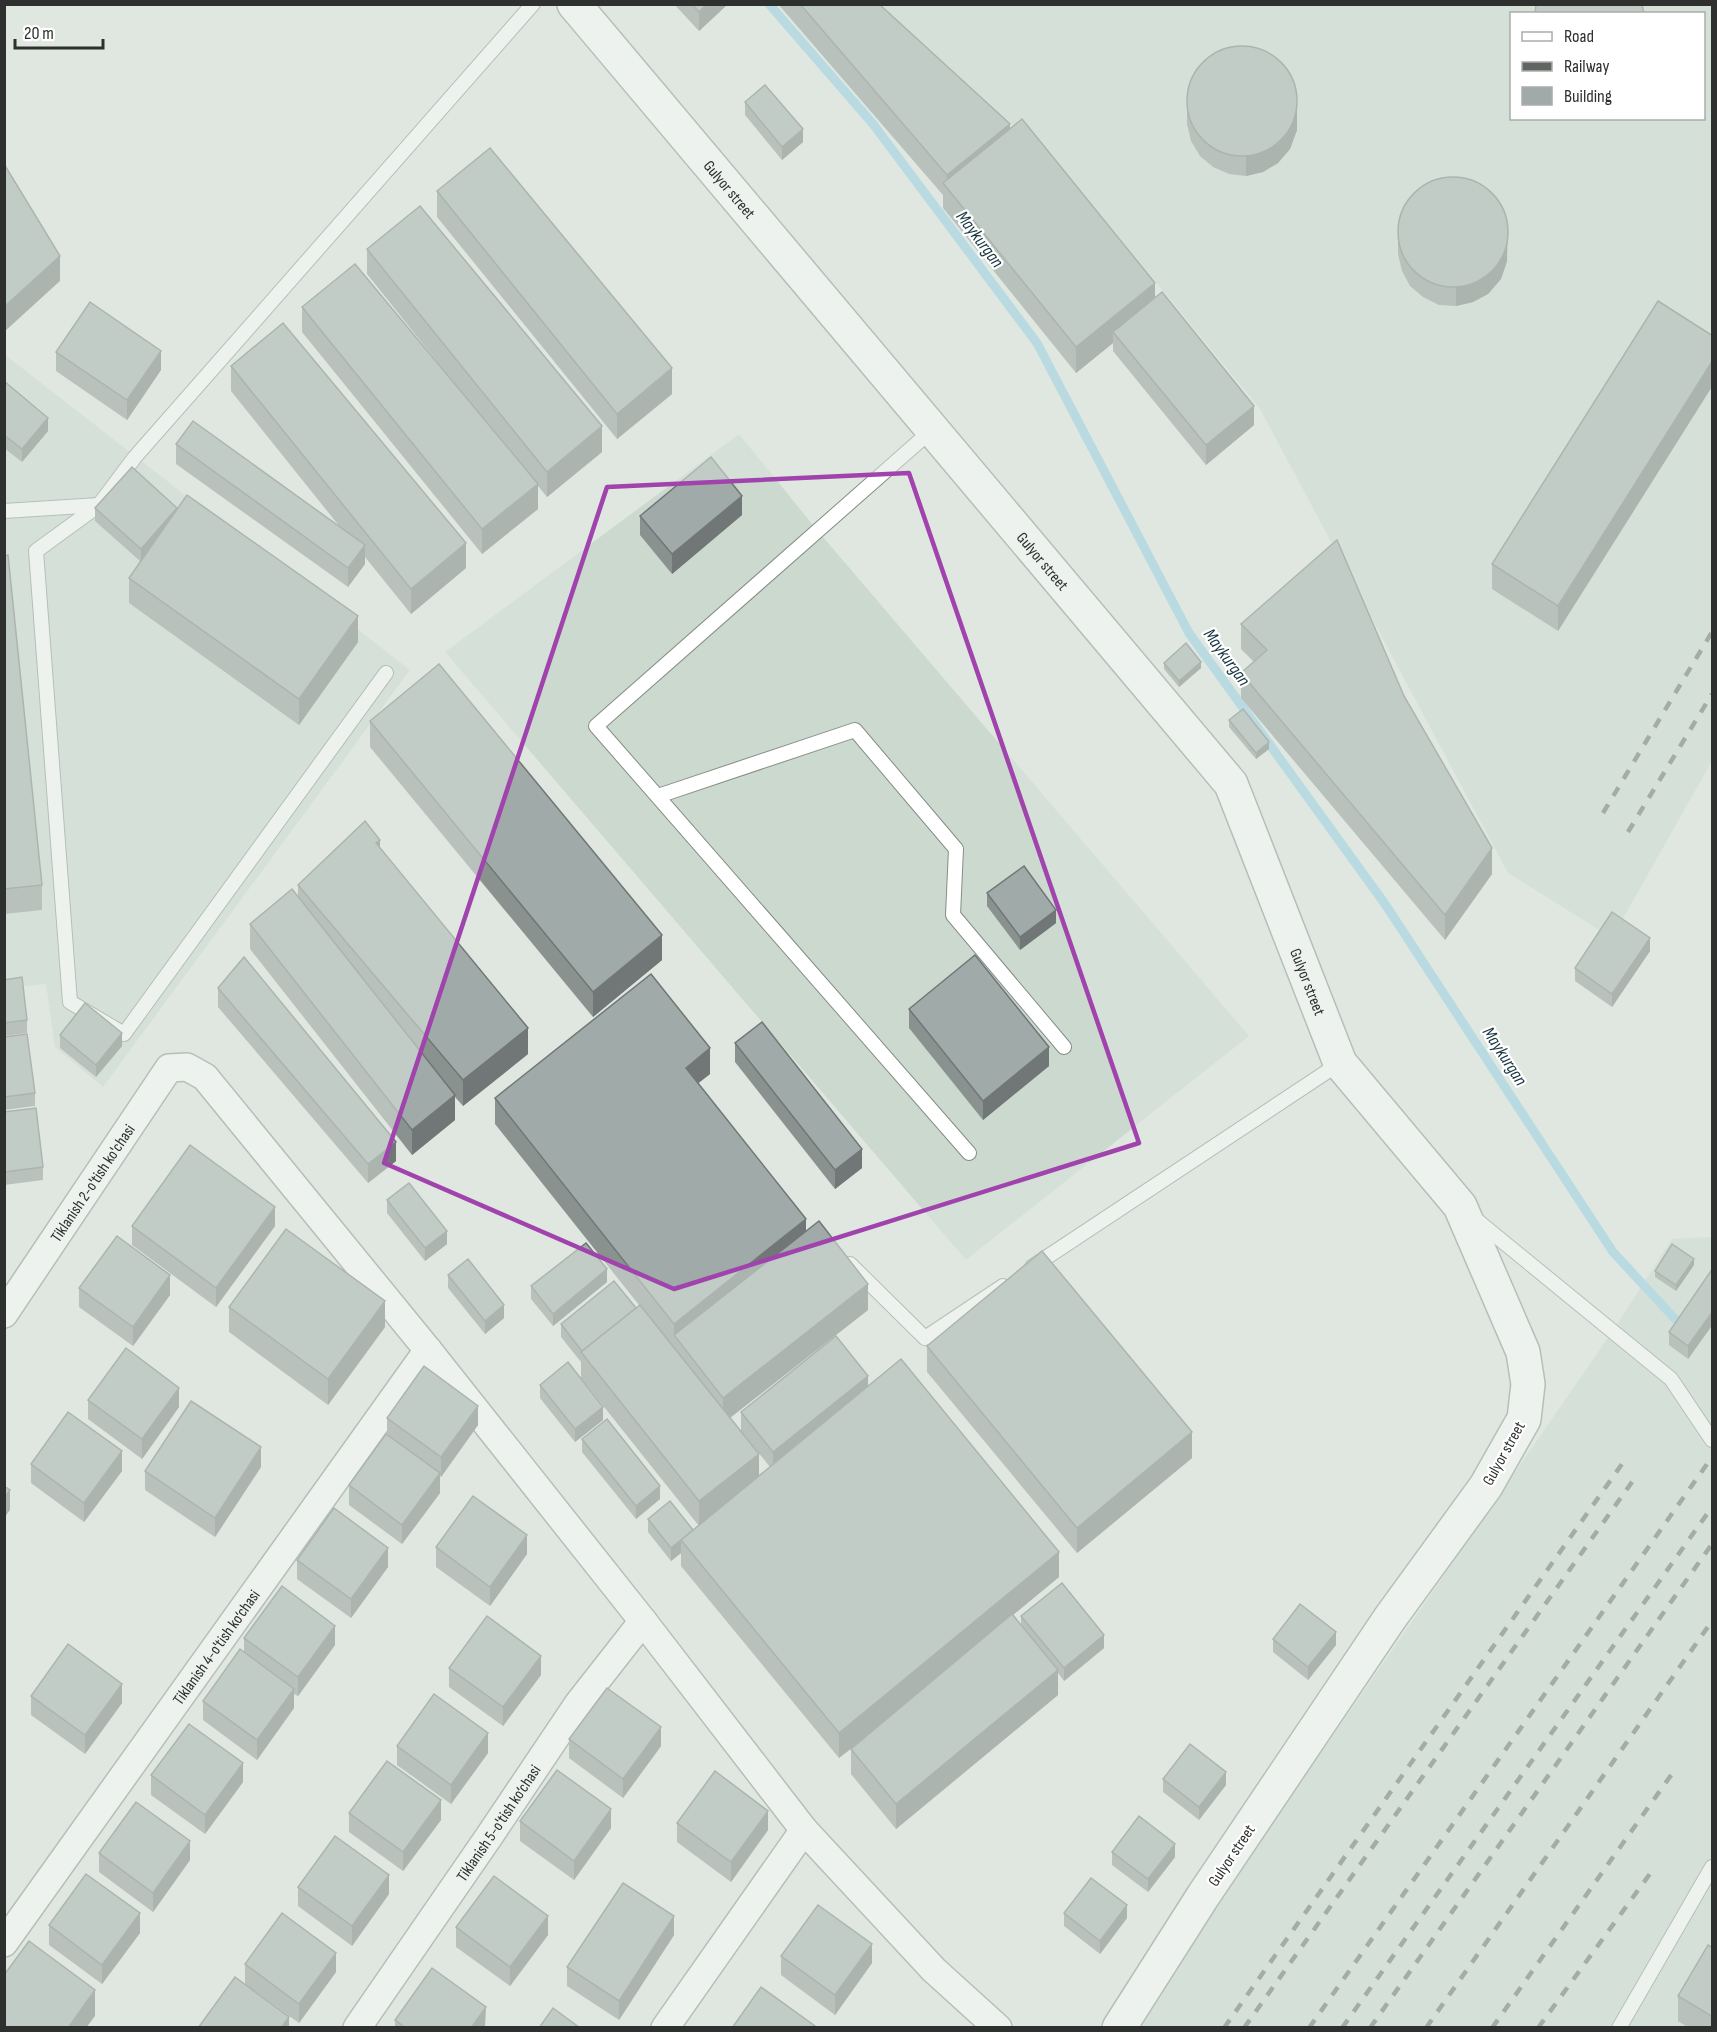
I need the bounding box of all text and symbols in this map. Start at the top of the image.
scale bar [15,12,104,50]
legend [1510,12,1705,120]
text: 20 m [24,23,54,44]
text: Road [1564,26,1594,47]
text: Railway [1564,56,1609,77]
text: Building [1564,86,1612,107]
street label: Gulyor street [699,157,759,223]
water label: Maykurgan [951,207,1008,272]
street label: Gulyor street [1012,529,1072,595]
water label: Maykurgan [1199,625,1255,690]
street label: Gulyor street [1285,946,1328,1018]
water label: Maykurgan [1478,1023,1531,1090]
street label: Tiklanish 2-o'tish ko'chasi [47,1121,139,1246]
street label: Gulyor street [1479,1418,1530,1489]
street label: Tiklanish 4-o'tish ko‘chasi [169,1587,264,1709]
street label: Tiklanish 5-o'tish ko‘chasi [453,1762,545,1885]
street label: Gulyor street [1205,1821,1260,1890]

